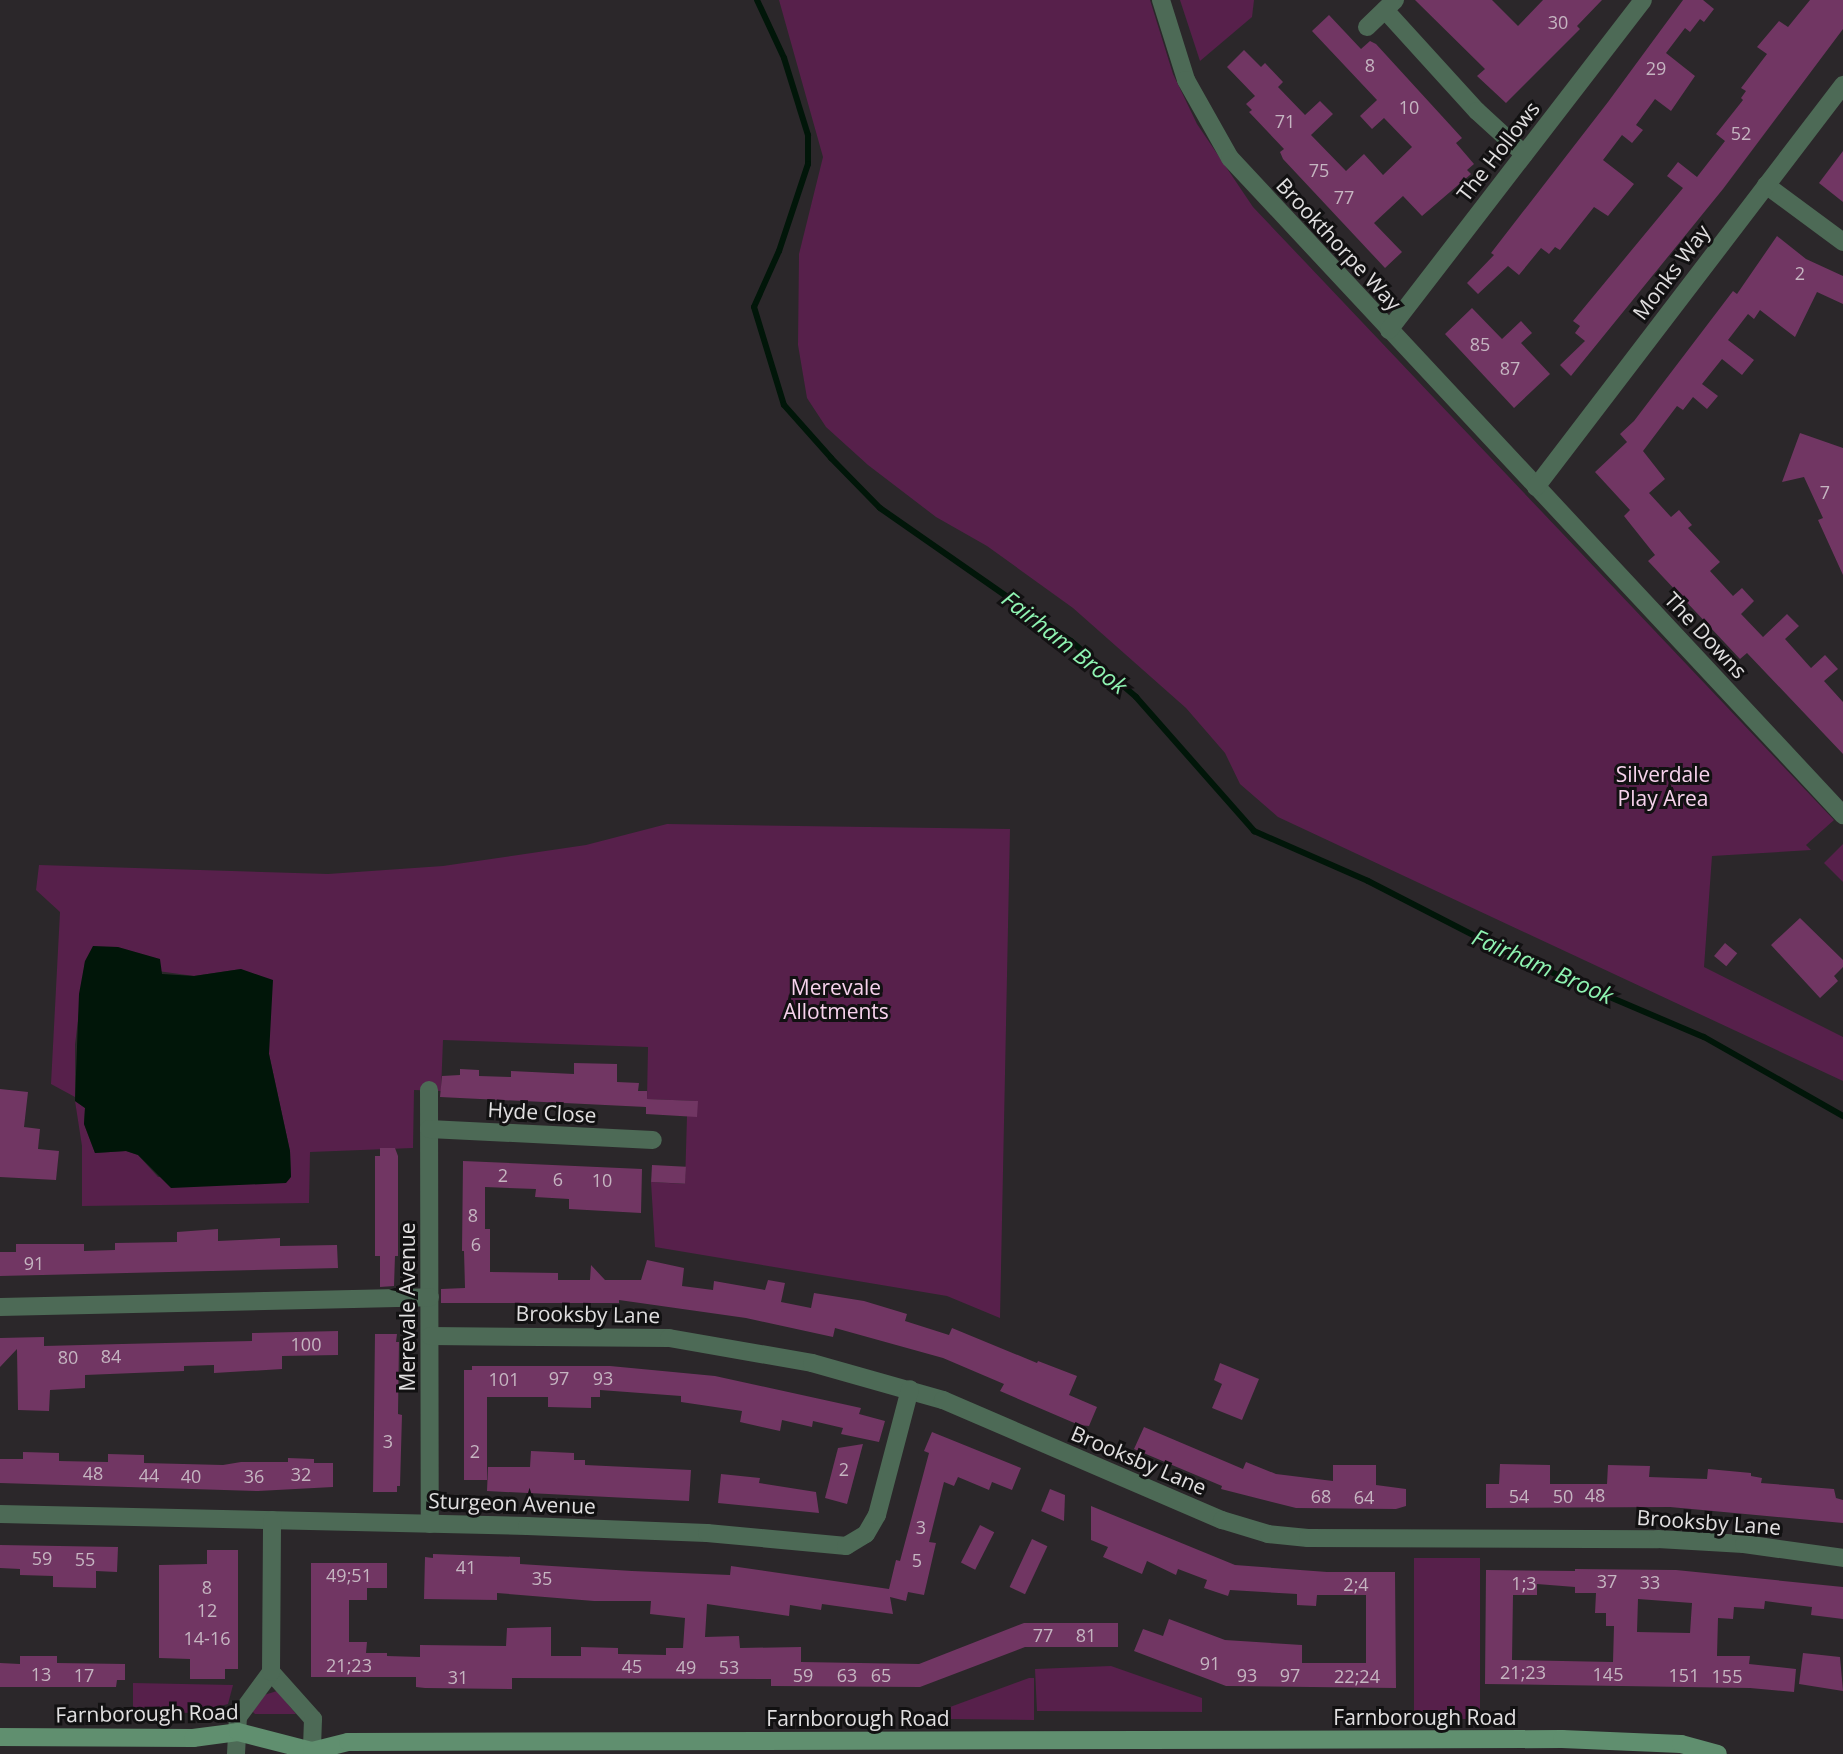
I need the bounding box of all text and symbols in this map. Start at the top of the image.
house number: 30 [1548,11,1568,33]
house number: 8 [1365,54,1375,76]
house number: 29 [1646,57,1666,79]
house number: 10 [1399,96,1419,118]
street label: The Hollows [1451,96,1545,206]
house number: 71 [1275,110,1295,132]
house number: 52 [1731,122,1751,144]
house number: 75 [1309,159,1329,181]
street label: Brookthorpe Way [1271,173,1407,315]
house number: 77 [1334,186,1354,208]
street label: Monks Way [1627,220,1715,324]
house number: 2 [1795,262,1805,284]
house number: 85 [1470,333,1490,355]
house number: 87 [1500,357,1520,379]
house number: 7 [1820,481,1830,503]
water label: Fairham Brook [997,585,1133,699]
street label: The Downs [1660,587,1752,683]
park label: Silverdale Play Area [1616,761,1710,811]
water label: Fairham Brook [1468,923,1618,1009]
park label: Merevale Allotments [783,974,889,1024]
street label: Hyde Close [487,1097,597,1127]
house number: 2 [498,1164,508,1186]
house number: 6 [553,1168,563,1190]
house number: 10 [592,1169,612,1191]
house number: 8 [468,1204,478,1226]
street label: Merevale Avenue [394,1223,420,1391]
house number: 6 [471,1233,481,1255]
house number: 91 [24,1252,44,1274]
street label: Brooksby Lane [516,1300,660,1328]
house number: 100 [291,1333,321,1355]
house number: 84 [101,1345,121,1367]
house number: 80 [58,1346,78,1368]
house number: 97 [549,1367,569,1389]
house number: 93 [593,1367,613,1389]
house number: 101 [489,1368,519,1390]
street label: Brooksby Lane [1068,1420,1210,1500]
house number: 3 [383,1430,393,1452]
house number: 2 [470,1440,480,1462]
house number: 2 [839,1458,849,1480]
house number: 48 [83,1462,103,1484]
house number: 32 [291,1463,311,1485]
house number: 44 [139,1464,159,1486]
house number: 40 [181,1465,201,1487]
house number: 36 [244,1465,264,1487]
house number: 48 [1585,1484,1605,1506]
house number: 68 [1311,1485,1331,1507]
house number: 54 [1509,1485,1529,1507]
house number: 50 [1553,1485,1573,1507]
house number: 64 [1354,1486,1374,1508]
street label: Sturgeon Avenue [428,1487,596,1519]
street label: Brooksby Lane [1636,1504,1782,1540]
house number: 3 [916,1516,926,1538]
house number: 59 [32,1547,52,1569]
house number: 55 [75,1548,95,1570]
house number: 5 [912,1549,922,1571]
house number: 41 [456,1556,476,1578]
house number: 49;51 [326,1564,372,1586]
house number: 35 [532,1567,552,1589]
house number: 37 [1597,1570,1617,1592]
house number: 33 [1640,1571,1660,1593]
house number: 1;3 [1511,1572,1537,1594]
house number: 2;4 [1343,1573,1369,1595]
house number: 8 [202,1576,212,1598]
house number: 12 [197,1599,217,1621]
house number: 77 [1033,1624,1053,1646]
house number: 81 [1076,1624,1096,1646]
house number: 14-16 [184,1627,230,1649]
house number: 91 [1200,1652,1220,1674]
house number: 21;23 [326,1654,372,1676]
house number: 45 [622,1655,642,1677]
house number: 49 [676,1656,696,1678]
house number: 53 [719,1656,739,1678]
house number: 21;23 [1500,1661,1546,1683]
house number: 13 [31,1663,51,1685]
house number: 145 [1593,1663,1623,1685]
house number: 17 [74,1664,94,1686]
house number: 59 [793,1664,813,1686]
house number: 63 [837,1664,857,1686]
house number: 65 [871,1664,891,1686]
house number: 93 [1237,1664,1257,1686]
house number: 97 [1280,1664,1300,1686]
house number: 151 [1669,1664,1699,1686]
house number: 22;24 [1334,1665,1380,1687]
house number: 155 [1712,1665,1742,1687]
house number: 31 [448,1666,468,1688]
street label: Farnborough Road [55,1699,239,1727]
street label: Farnborough Road [1333,1704,1517,1730]
street label: Farnborough Road [766,1705,950,1731]

